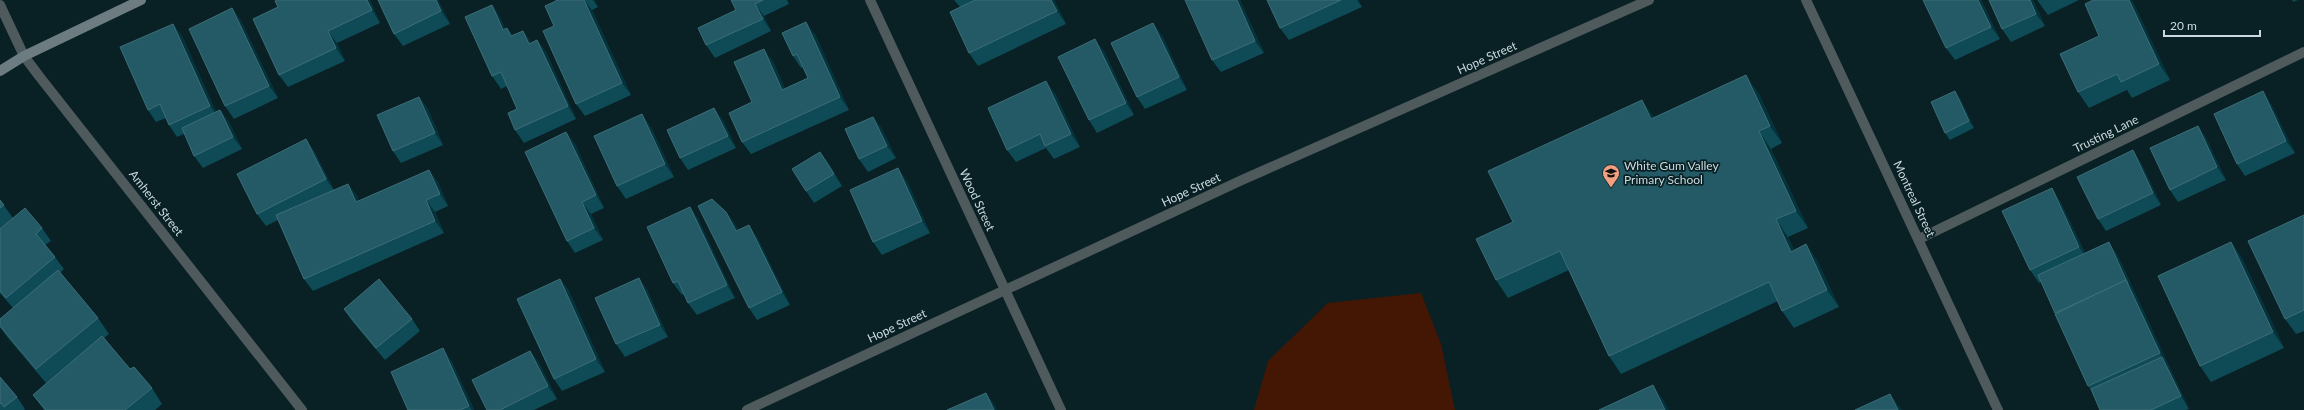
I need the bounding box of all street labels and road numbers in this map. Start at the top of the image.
street label: Hope Street [1455,37,1519,77]
street label: Trusting Lane [2071,111,2141,156]
street label: Montreal Street [1890,158,1939,240]
street label: Wood Street [957,166,999,234]
street label: Amherst Street [126,167,187,239]
street label: Hope Street [1159,169,1223,210]
street label: Hope Street [865,305,929,346]

